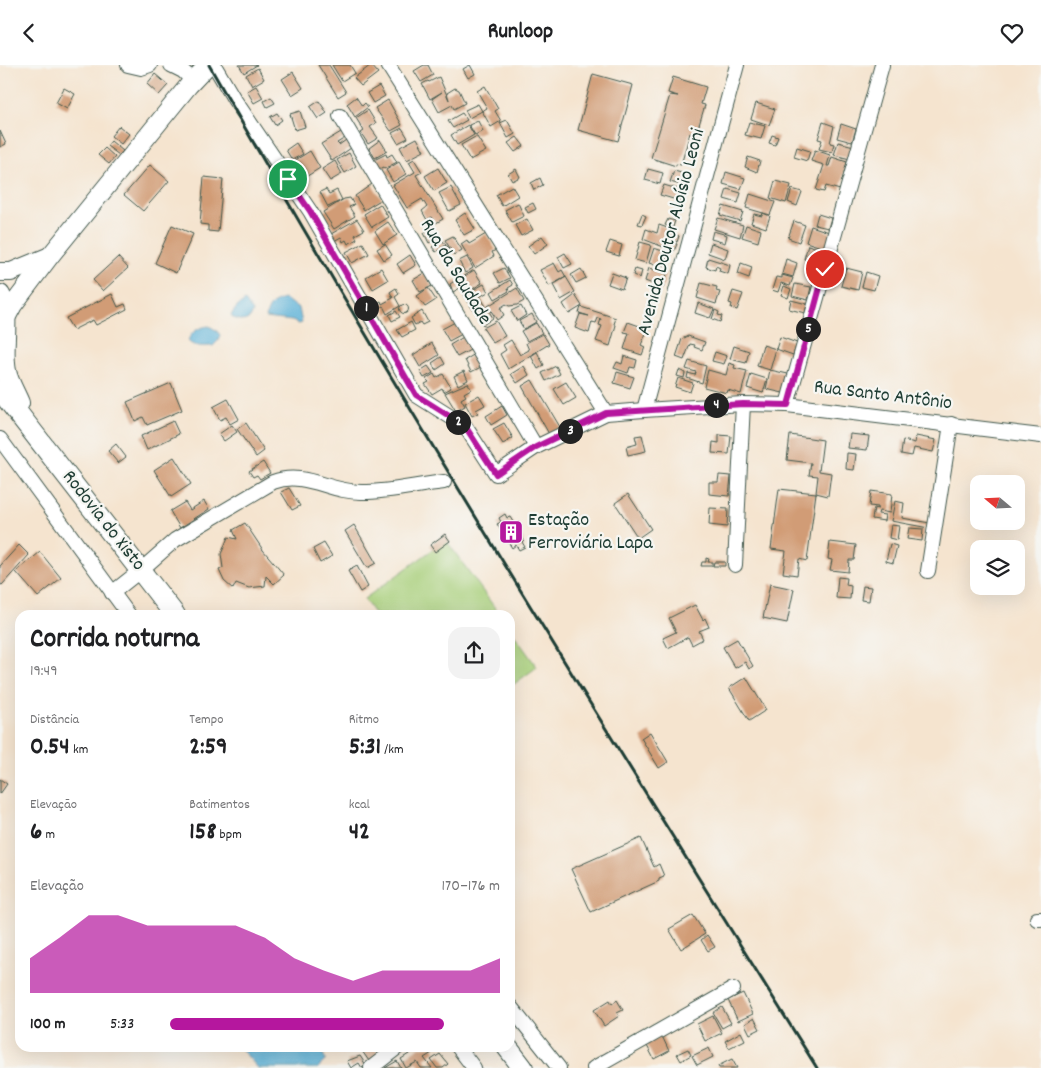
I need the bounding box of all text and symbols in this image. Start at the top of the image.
text: Runloop [488,17,553,48]
icon: back [15,19,43,47]
icon: heart [998,19,1026,47]
street label: Avenida Doutor Aloísio Leoni [631,125,713,339]
pin [267,158,309,200]
icon: arrive [274,165,302,193]
street label: Rua da Saudade [412,214,498,331]
pin [804,248,846,290]
icon: check [811,255,839,283]
pin: 1 [354,295,378,321]
text: 1 [365,298,368,318]
pin: 5 [796,317,820,341]
text: 5 [805,319,812,339]
street label: Rua Santo Antônio [812,374,954,418]
pin: 4 [704,393,728,417]
text: 4 [714,395,719,415]
pin: 2 [446,409,470,435]
text: 2 [455,412,462,432]
pin: 3 [558,419,582,443]
text: 3 [567,421,574,441]
street label: Rodovia do Xisto [55,465,151,577]
north arrow [970,475,1025,530]
map controls [970,475,1025,595]
place label: Estação Ferroviária Lapa [528,507,653,558]
building icon: Estação Ferroviária Lapa [498,519,524,545]
button: layers [970,540,1025,595]
text: Corrida noturna [30,621,199,661]
button: share [448,627,500,679]
text: 19:49 [30,660,57,683]
text: Distância [30,710,79,730]
text: Tempo [189,710,223,730]
text: Ritmo [349,710,379,730]
text: 0.54 [30,730,70,766]
text: 2:59 [189,730,227,766]
text: 5:31 [349,730,381,766]
text: km [70,740,88,760]
text: /km [381,740,404,760]
text: Elevação [30,795,77,815]
text: Batimentos [189,795,250,815]
text: kcal [349,795,370,815]
text: 6 [30,815,42,851]
text: 158 [189,815,216,851]
text: 42 [349,815,370,851]
text: m [42,825,55,845]
text: bpm [216,825,242,845]
text: Elevação [30,875,84,898]
text: 170–176 m [442,875,500,898]
text: 100 m [30,1013,66,1036]
text: 5:33 [110,1013,134,1036]

